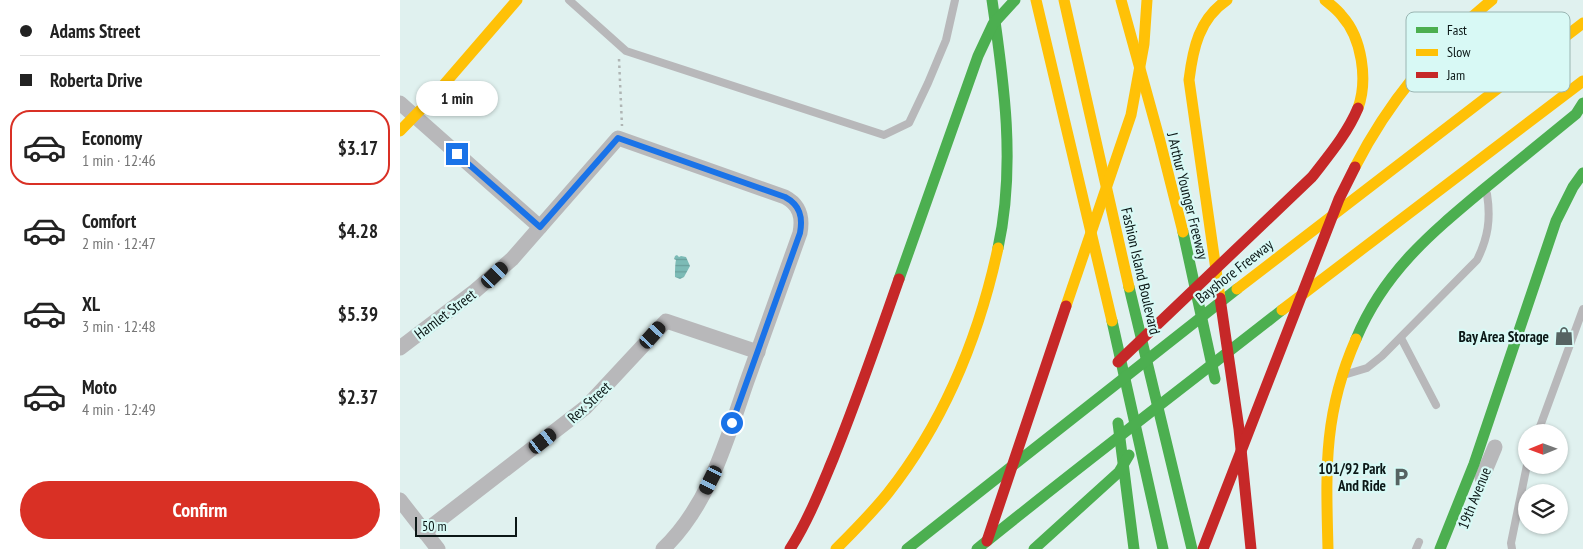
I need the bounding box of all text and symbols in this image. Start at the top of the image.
legend [1406,12,1570,92]
text: Adams Street [50,19,140,43]
text: Fast [1447,21,1467,39]
text: Slow [1447,43,1471,61]
text: Jam [1446,66,1465,84]
text: Roberta Drive [50,68,143,92]
callout: 1 min [416,82,498,116]
text: 1 min [441,88,473,108]
icon: car [22,125,67,170]
text: Economy [82,126,142,150]
street label: J Arthur Younger Freeway [1163,129,1213,262]
text: $3.17 [338,136,378,160]
route end [446,143,468,165]
text: 1 min · 12:46 [82,150,156,170]
street label: Fashion Island Boulevard [1117,206,1165,336]
icon: car [22,208,67,253]
text: Comfort [82,209,136,233]
text: $4.28 [338,219,378,243]
text: 2 min · 12:47 [82,233,156,253]
street label: Bayshore Freeway [1191,235,1277,307]
car [478,259,511,291]
street label: Hamlet Street [411,285,479,343]
icon: car [22,291,67,336]
text: XL [82,292,100,316]
text: $5.39 [338,302,378,326]
text: 3 min · 12:48 [82,316,156,336]
car [637,319,668,351]
shop icon: Bay Area Storage [1553,325,1575,347]
place label: Bay Area Storage [1458,327,1549,346]
icon: car [22,374,67,419]
text: Moto [82,375,117,399]
street label: Rex Street [563,377,615,427]
text: $2.37 [338,385,378,409]
text: 4 min · 12:49 [82,399,156,419]
route start [721,412,743,434]
north arrow [1518,424,1568,474]
map controls [1518,424,1568,534]
car [526,426,559,456]
place label: 101/92 Park And Ride [1318,459,1387,495]
car [697,463,724,497]
street label: 19th Avenue [1453,464,1495,532]
parking icon: 101/92 Park And Ride [1390,466,1412,488]
button: Confirm [20,481,380,539]
button: layers [1518,484,1568,534]
scale bar [415,514,518,537]
text: 50 m [422,517,447,535]

